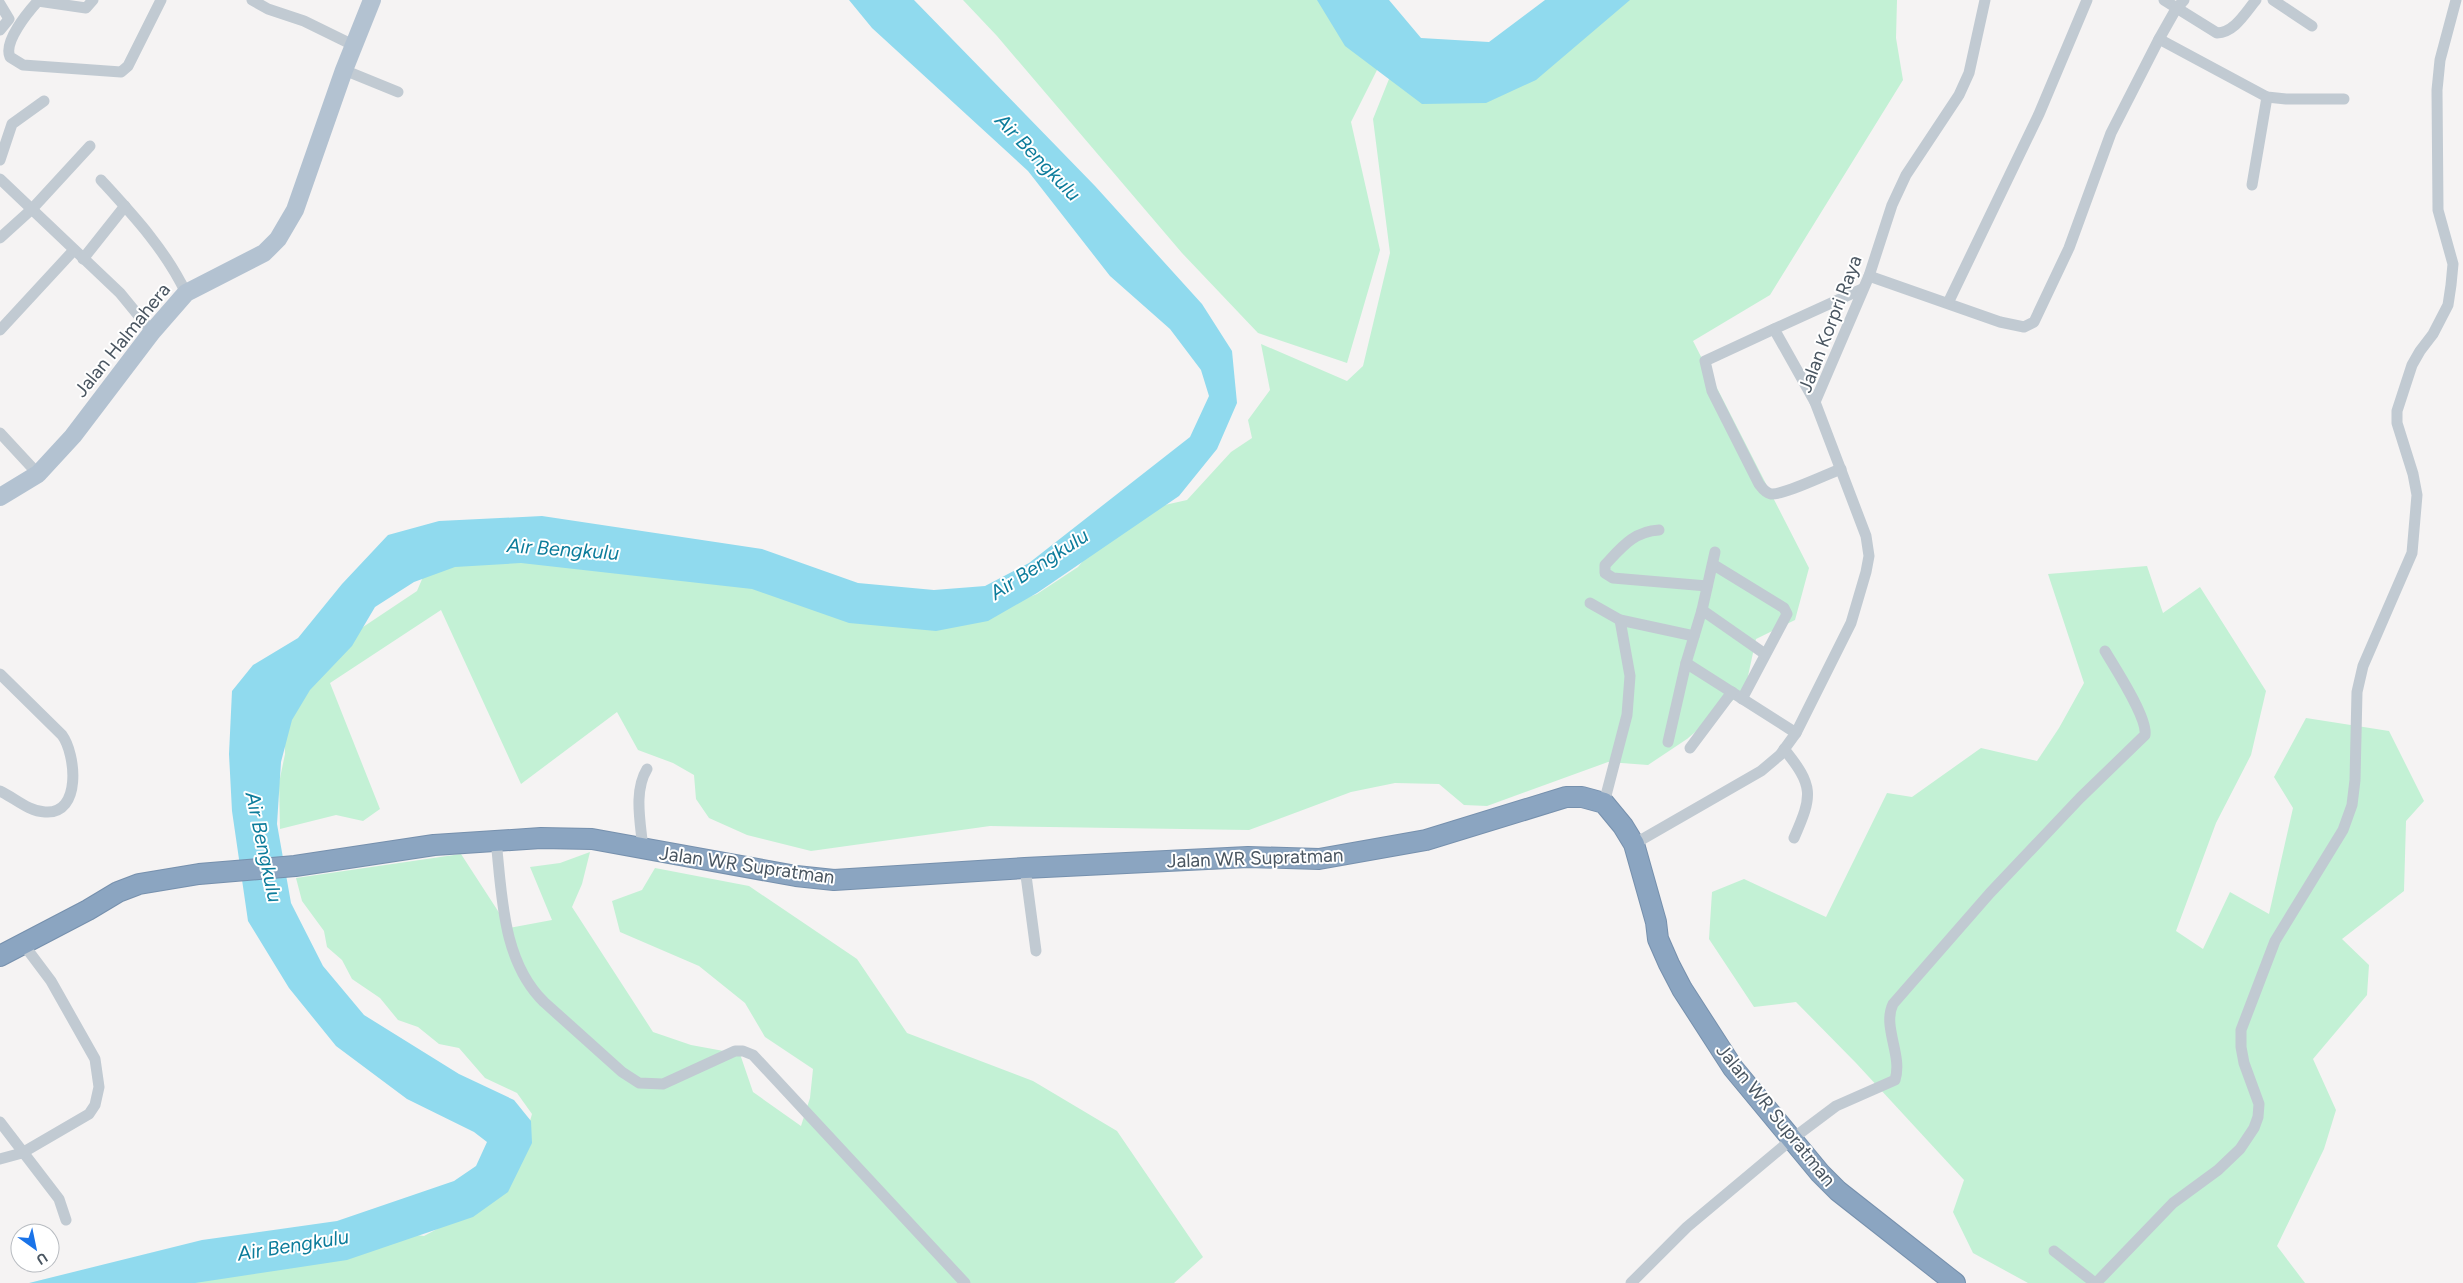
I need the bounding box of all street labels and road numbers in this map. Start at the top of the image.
street label: Jalan Korpri Raya [1793,252,1867,396]
street label: Jalan Halmahera [69,278,175,402]
street label: Jalan WR Supratman [658,841,836,889]
street label: Jalan WR Supratman [1166,843,1344,873]
street label: Jalan WR Supratman [1711,1039,1841,1191]

